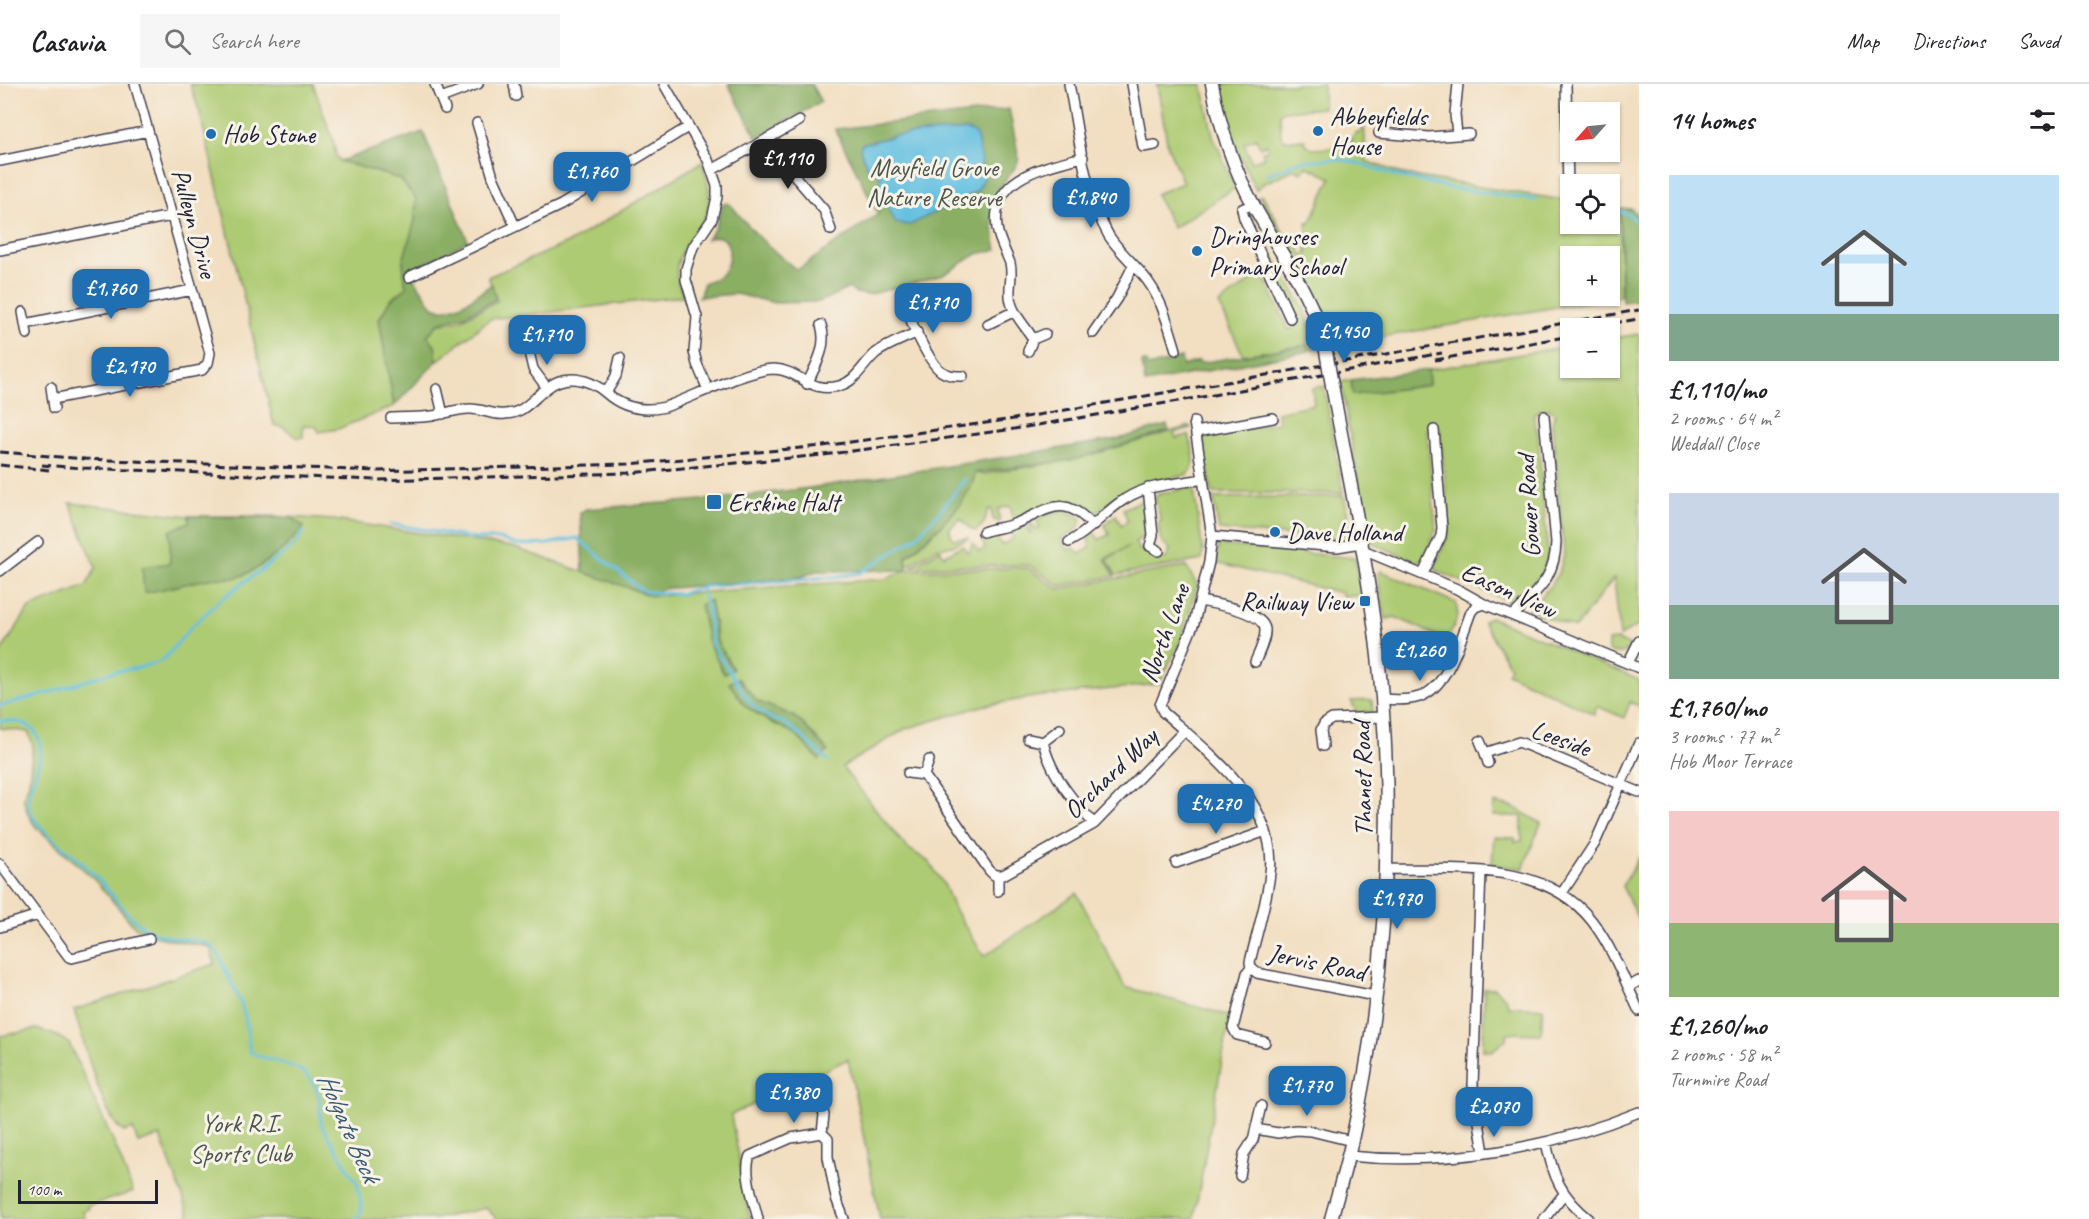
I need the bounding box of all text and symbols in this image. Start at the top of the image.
search box [140,14,560,68]
text: Casavia [30,24,104,59]
icon: search [161,25,194,58]
text: Search here [209,27,299,55]
text: Map [1847,28,1879,54]
text: Directions [1912,28,1985,54]
text: Saved [2018,28,2059,54]
place label: Abbeyfields House [1330,100,1429,163]
north arrow [1560,102,1620,162]
map controls [1560,102,1620,378]
text: 14 homes [1669,104,1754,137]
icon: filters [2026,104,2059,137]
place label: Hob Stone [223,118,317,151]
marker: Abbeyfields House [1311,124,1325,138]
marker: Hob Stone [204,127,218,141]
pin: £1,110 [739,139,837,190]
text: £1,110 [764,146,812,171]
park label: Mayfield Grove Nature Reserve [866,151,1003,214]
pin: £1,760 [543,152,641,203]
text: £1,760 [567,159,617,184]
street label: Pulleyn Drive [164,165,226,284]
button: locate [1560,174,1620,234]
pin: £1,840 [1042,178,1140,229]
text: £1,840 [1067,185,1115,210]
icon: home [1810,214,1918,322]
place label: Dringhouses Primary School [1209,220,1347,283]
marker: Dringhouses Primary School [1190,244,1204,258]
button: + [1560,246,1620,306]
pin: £1,760 [62,269,160,320]
text: £1,760 [86,276,136,301]
pin: £1,710 [884,283,982,334]
text: £1,710 [909,290,957,315]
pin: £1,450 [1295,312,1393,363]
pin: £1,710 [498,315,596,366]
button: − [1560,318,1620,378]
text: £1,450 [1320,319,1368,344]
text: £1,710 [523,322,571,347]
pin: £2,170 [81,347,179,398]
text: £2,170 [106,354,154,379]
text: £1,110/mo [1669,373,1766,406]
text: 2 rooms · 64 m² [1669,406,1777,431]
text: Weddall Close [1669,431,1759,456]
street label: Gower Road [1509,450,1548,558]
place label: Erskine Halt [728,486,842,519]
marker: Erskine Halt [705,493,723,511]
place label: Dave Holland [1287,516,1406,549]
marker: Dave Holland [1268,525,1282,539]
icon: home [1810,532,1918,640]
street label: Eason View [1456,555,1564,627]
street label: North Lane [1131,578,1198,687]
place label: Railway View [1240,585,1356,618]
marker: Railway View [1358,594,1372,608]
pin: £1,260 [1371,631,1469,682]
text: £1,260 [1395,638,1445,663]
text: £1,760/mo [1669,691,1766,724]
street label: Leeside [1527,713,1597,765]
street label: Thanet Road [1345,717,1380,837]
street label: Orchard Way [1056,719,1166,826]
text: 3 rooms · 77 m² [1669,724,1777,749]
text: Hob Moor Terrace [1669,749,1792,774]
pin: £4,270 [1167,784,1265,835]
text: £4,270 [1192,791,1240,816]
icon: home [1810,850,1918,958]
pin: £1,970 [1348,879,1446,930]
text: £1,970 [1373,886,1421,911]
street label: Jervis Road [1263,936,1372,990]
text: £1,260/mo [1669,1009,1767,1042]
text: 2 rooms · 58 m² [1669,1042,1777,1067]
pin: £1,770 [1258,1066,1356,1117]
water label: Holgate Beck [310,1067,390,1191]
text: Turnmire Road [1669,1067,1767,1092]
pin: £1,380 [745,1073,843,1124]
text: £1,770 [1283,1073,1331,1098]
text: £1,380 [770,1080,818,1105]
pin: £2,070 [1445,1087,1543,1138]
text: £2,070 [1470,1094,1518,1119]
park label: York R.I. Sports Club [190,1107,294,1170]
scale bar [18,1177,158,1204]
text: 100 m [27,1180,61,1200]

